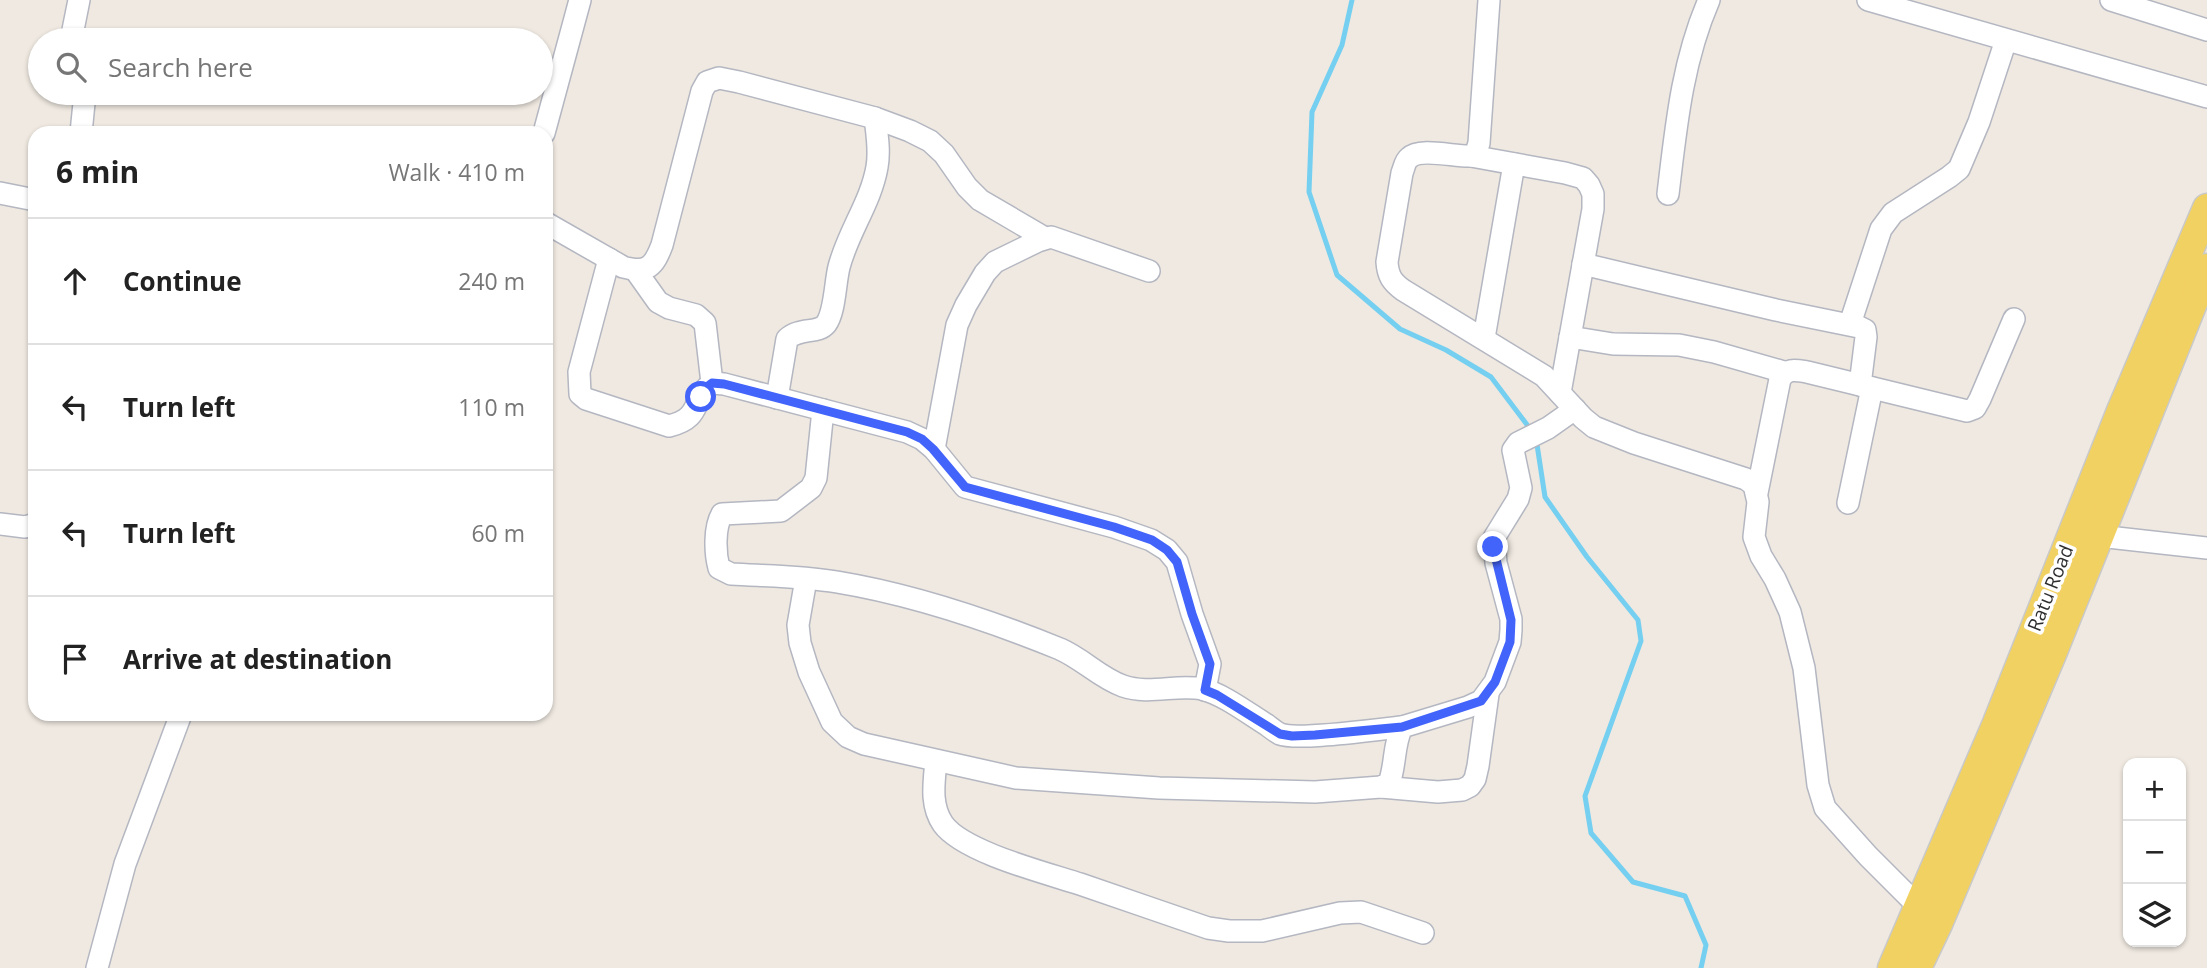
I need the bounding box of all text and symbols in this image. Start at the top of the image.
search box [28,28,553,105]
icon: search [52,48,90,86]
text: Search here [108,49,253,85]
text: 6 min [56,151,139,192]
text: Walk · 410 m [388,156,525,188]
icon: ahead [56,262,94,300]
text: Continue [123,263,242,299]
text: 240 m [458,265,525,297]
route start [685,381,716,412]
icon: left [56,388,94,426]
text: Turn left [123,389,235,425]
text: 110 m [458,391,525,423]
icon: left [56,514,94,552]
text: Turn left [123,515,235,551]
text: 60 m [471,517,525,549]
route end [1477,531,1508,562]
street label: Ratu Road [2021,541,2079,635]
icon: arrive [56,640,94,678]
text: Arrive at destination [123,641,392,677]
map controls [2123,758,2186,947]
button: + [2123,758,2186,821]
button: − [2123,821,2186,884]
button: layers [2123,884,2186,947]

